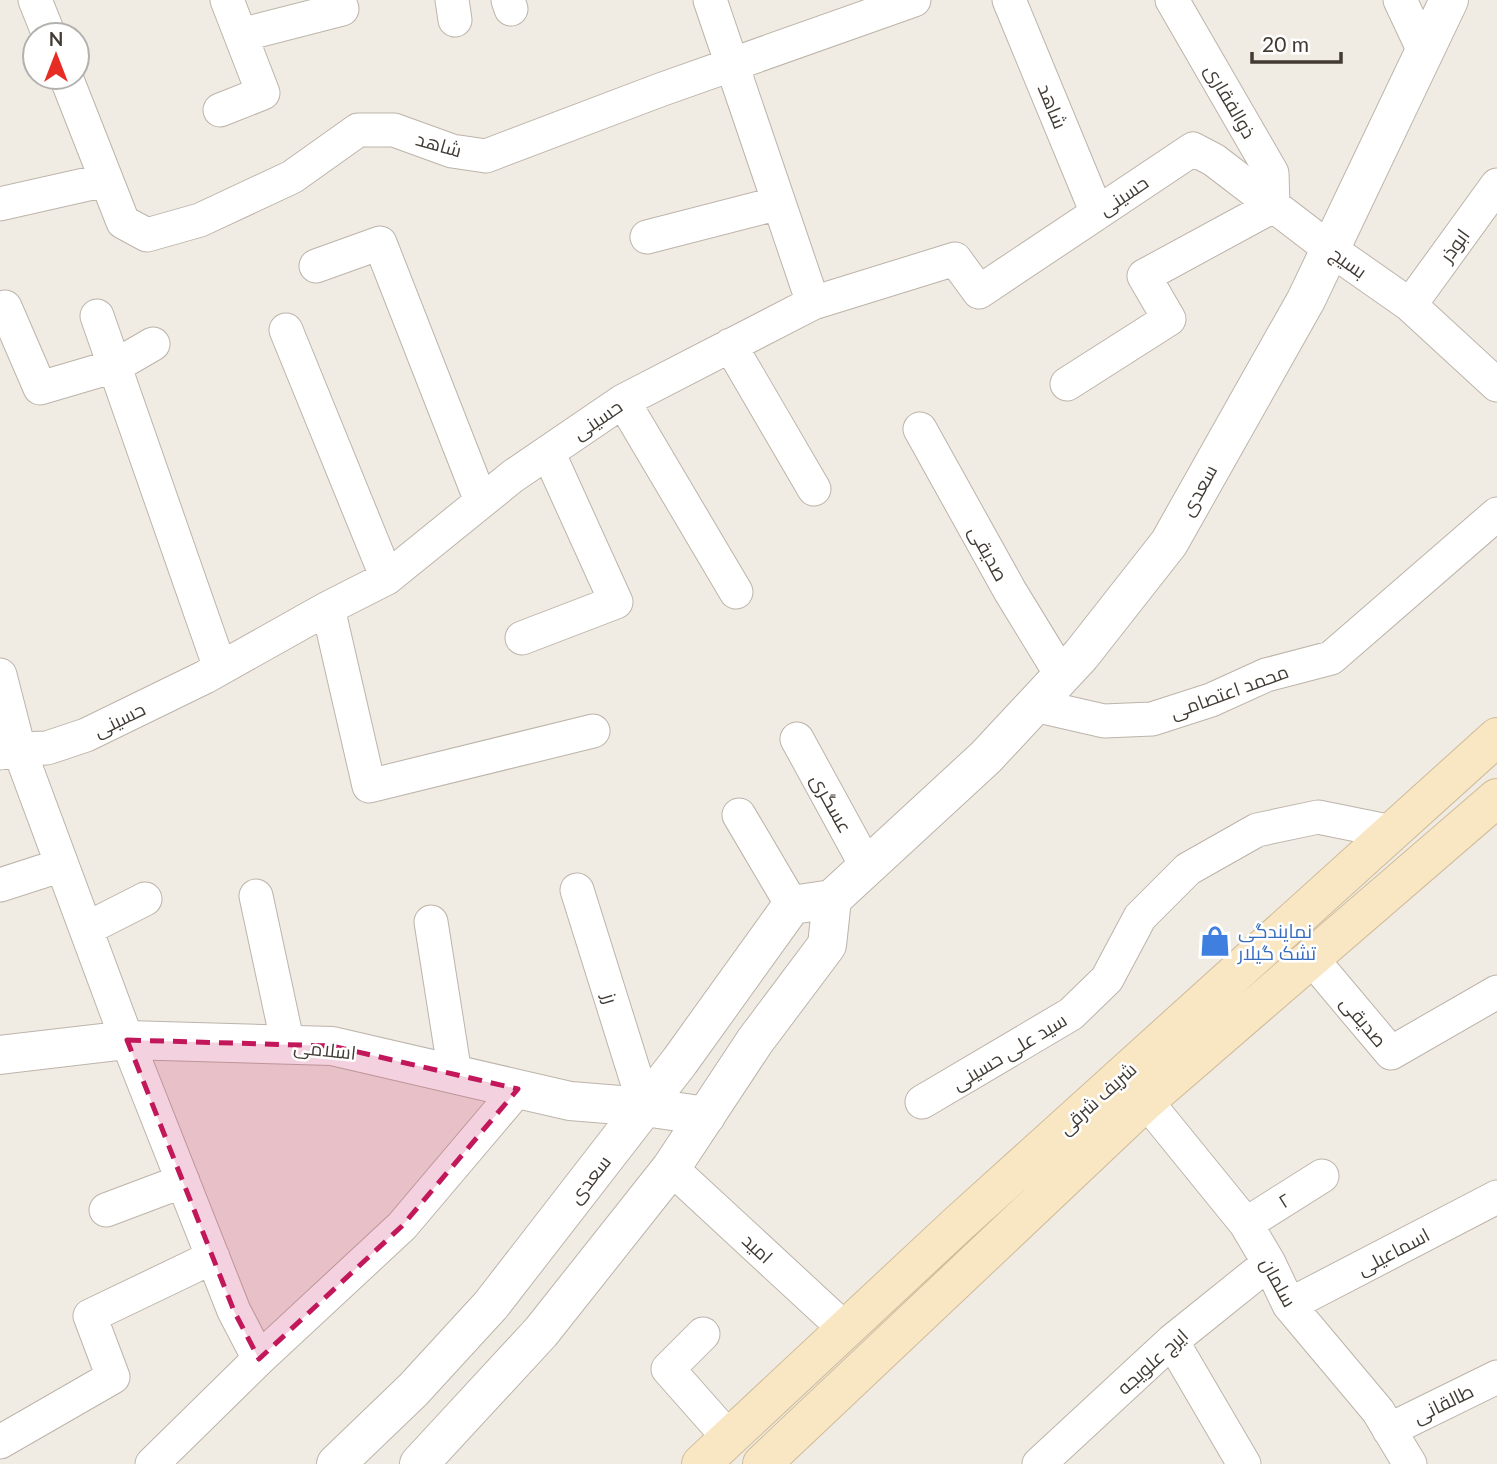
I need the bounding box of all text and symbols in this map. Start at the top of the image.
north arrow [21,21,91,91]
scale bar [1252,21,1341,65]
text: N [49,27,63,50]
text: 20 m [1262,31,1309,56]
street label: ذوالفقاری [1200,60,1261,143]
street label: شاهد [1034,80,1072,132]
street label: شاهد [413,127,465,161]
street label: حسینی [1094,170,1153,221]
street label: ابوذر [1434,224,1474,267]
street label: بسیج [1325,241,1372,285]
street label: حسینی [568,394,627,445]
street label: سعدی [1175,460,1222,520]
street label: صدیقی [964,521,1014,585]
street label: محمد اعتصامی [1167,659,1292,724]
street label: حسینی [89,697,149,742]
street label: عسگری [806,770,858,837]
place label: نمایندگی تشک گیلار [1237,919,1316,965]
shop icon: نمایندگی تشک گیلار [1198,924,1232,958]
street label: رز [597,989,623,1006]
street label: صدیقی [1335,991,1392,1052]
street label: سید علی حسینی [947,1008,1071,1095]
street label: اسلامی [293,1034,357,1065]
street label: شریف شرقی [1053,1057,1141,1140]
street label: سعدی [563,1150,616,1208]
street label: ۲ [1274,1188,1294,1212]
street label: اسماعیلی [1353,1222,1434,1281]
street label: امید [738,1228,778,1268]
street label: سلمان [1255,1253,1302,1311]
street label: ایرج علویجه [1112,1323,1194,1401]
street label: طالقانی [1409,1379,1477,1428]

